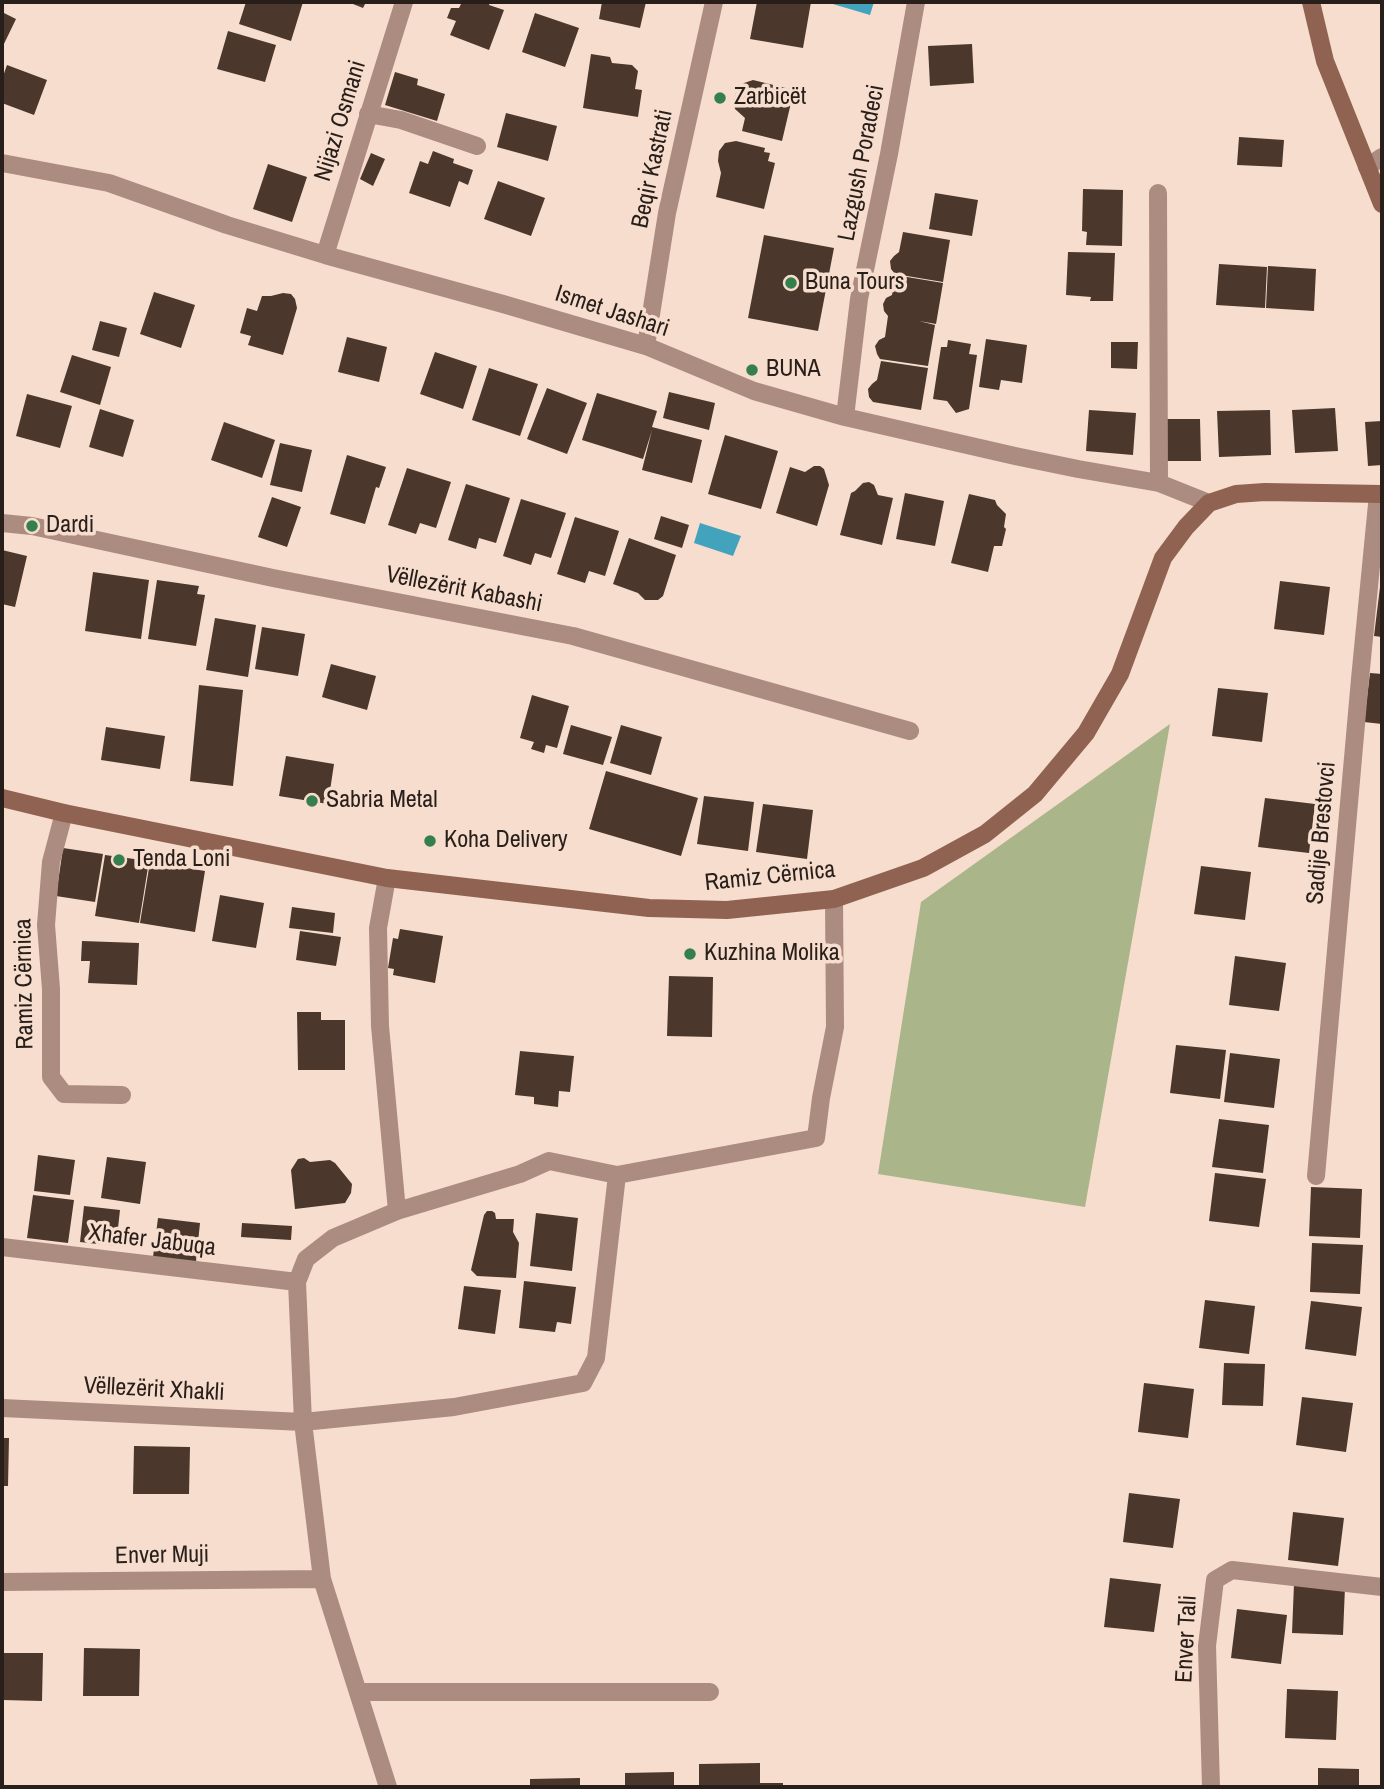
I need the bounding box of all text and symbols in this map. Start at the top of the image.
street label: Nijazi Osmani [309,57,373,185]
street label: Lazgush Poradeci [833,82,891,244]
place label: Zarbicët [734,84,806,112]
marker: Zarbicët [712,90,728,106]
street label: Beqir Kastrati [626,107,680,231]
place label: Buna Tours [805,269,905,297]
marker: Buna Tours [783,275,799,291]
street label: Ismet Jashari [551,280,673,344]
place label: BUNA [766,356,821,384]
marker: BUNA [744,362,760,378]
place label: Dardi [46,512,94,540]
marker: Dardi [24,518,40,534]
street label: Vëllezërit Kabashi [383,561,545,619]
street label: Sadije Brestovci [1301,760,1343,906]
place label: Sabria Metal [326,787,438,815]
marker: Sabria Metal [304,793,320,809]
place label: Koha Delivery [444,827,568,855]
marker: Koha Delivery [422,833,438,849]
place label: Tenda Loni [133,846,230,874]
marker: Tenda Loni [111,852,127,868]
street label: Ramiz Cërnica [703,856,837,898]
street label: Ramiz Cërnica [9,918,41,1050]
place label: Kuzhina Molika [704,940,840,968]
marker: Kuzhina Molika [682,946,698,962]
street label: Xhafer Jabuqa [87,1219,217,1263]
street label: Vëllezërit Xhakli [83,1372,225,1408]
street label: Enver Muji [115,1541,209,1571]
street label: Enver Tali [1170,1594,1204,1684]

